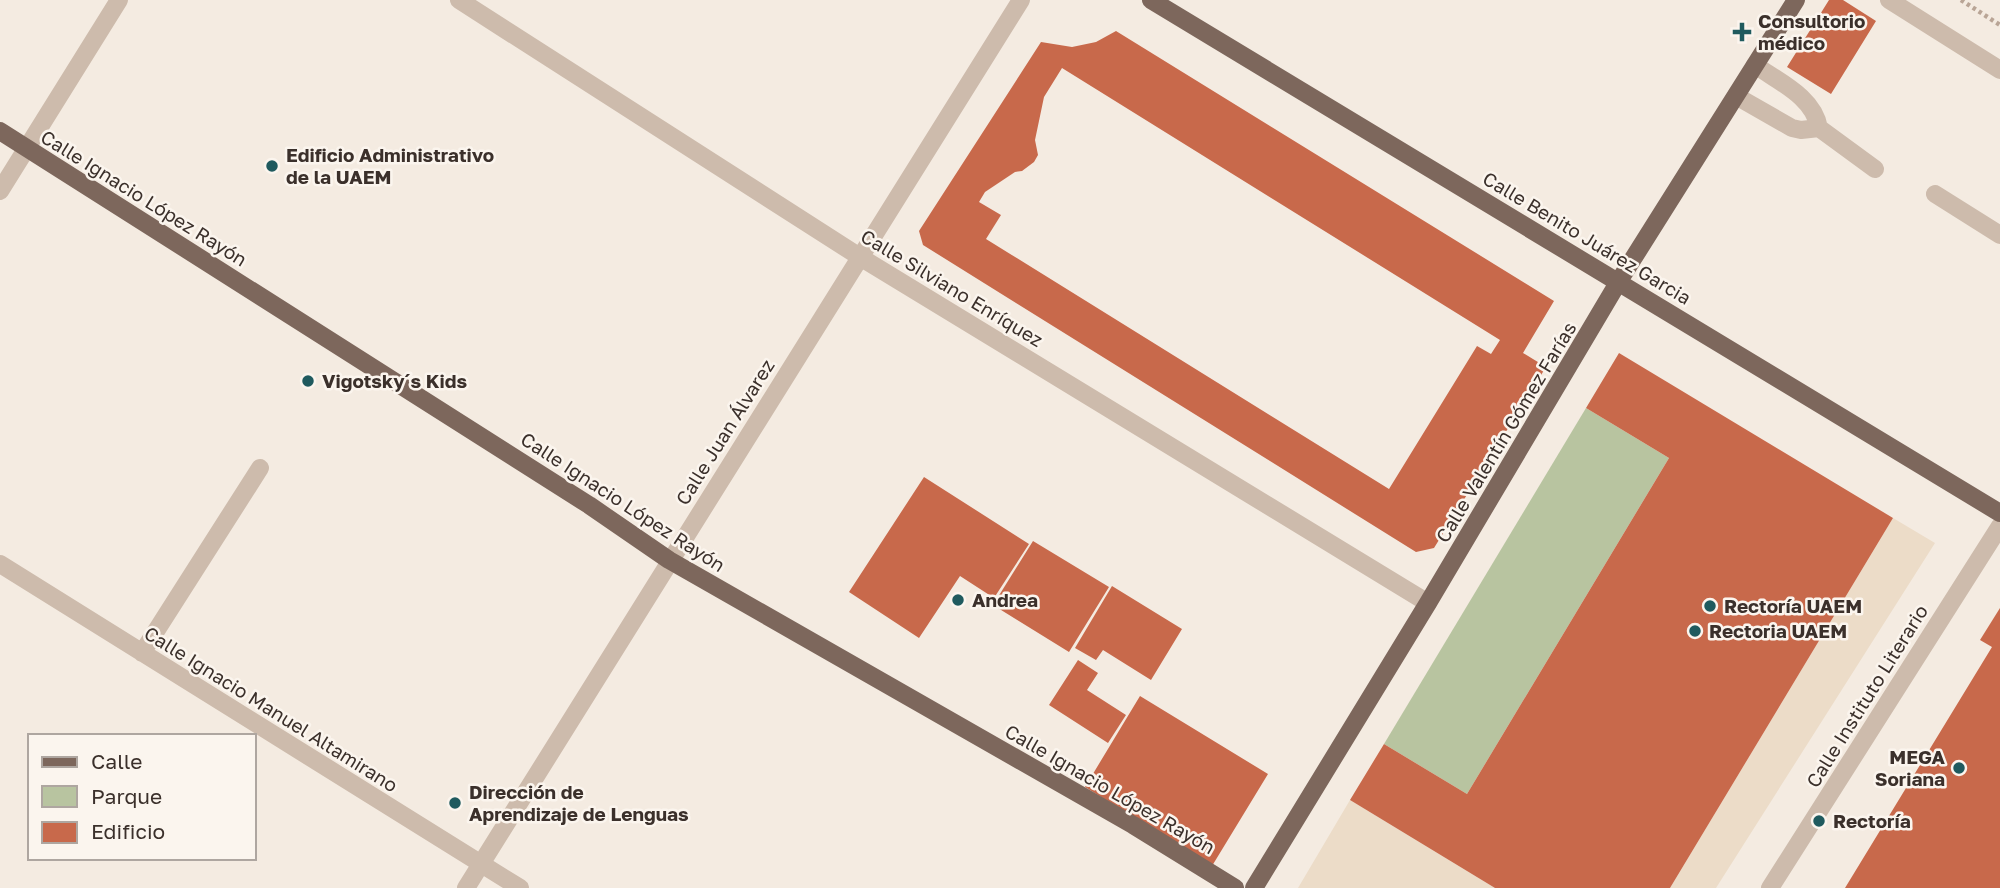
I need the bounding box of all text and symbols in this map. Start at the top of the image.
place label: Consultorio médico [1758,9,1865,54]
marker: Consultorio médico [1732,22,1752,42]
street label: Calle Ignacio López Rayón [37,125,252,271]
place label: Edificio Administrativo de la UAEM [286,143,494,188]
marker: Edificio Administrativo de la UAEM [264,158,280,174]
street label: Calle Benito Juárez Garcia [1479,166,1695,309]
street label: Calle Silviano Enríquez [857,224,1047,351]
street label: Calle Valentín Gómez Farías [1430,317,1581,546]
street label: Calle Juan Álvarez [670,355,779,509]
place label: Vigotsky´s Kids [322,369,467,392]
marker: Vigotsky´s Kids [300,373,316,389]
street label: Calle Ignacio López Rayón [517,427,730,576]
place label: Andrea [972,588,1038,611]
marker: Andrea [950,592,966,608]
place label: Rectoría UAEM [1724,594,1862,617]
marker: Rectoría UAEM [1702,598,1718,614]
street label: Calle Instituto Literario [1801,600,1932,791]
place label: Rectoria UAEM [1709,619,1847,642]
street label: Calle Ignacio Manuel Altamirano [140,621,402,796]
marker: Rectoria UAEM [1687,623,1703,639]
street label: Calle Ignacio López Rayón [1001,719,1219,858]
legend [28,734,256,860]
place label: MEGA Soriana [1875,745,1946,790]
text: Calle [91,748,143,774]
marker: MEGA Soriana [1951,760,1967,776]
place label: Dirección de Aprendizaje de Lenguas [469,780,689,825]
text: Parque [91,783,162,809]
marker: Dirección de Aprendizaje de Lenguas [447,795,463,811]
place label: Rectoría [1833,809,1911,832]
marker: Rectoría [1811,813,1827,829]
text: Edificio [91,818,165,844]

